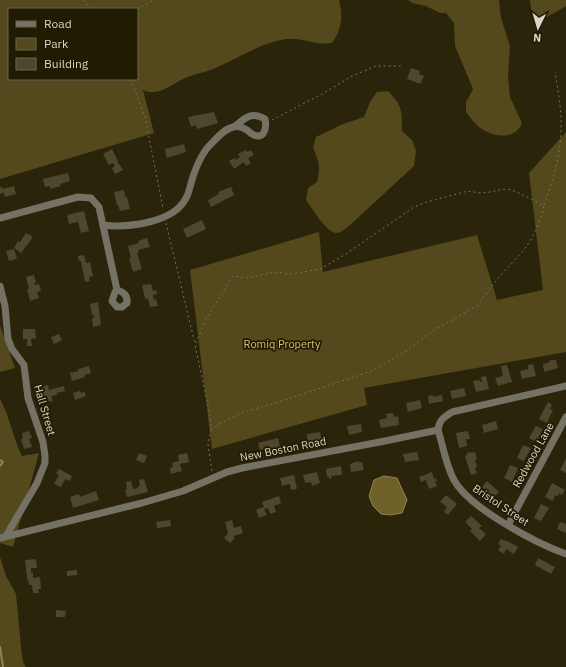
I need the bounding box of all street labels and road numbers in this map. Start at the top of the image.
street label: Hall Street [31,383,59,437]
street label: Redwood Lane [509,420,557,490]
street label: New Boston Road [239,434,327,464]
street label: Bristol Street [470,481,532,529]

